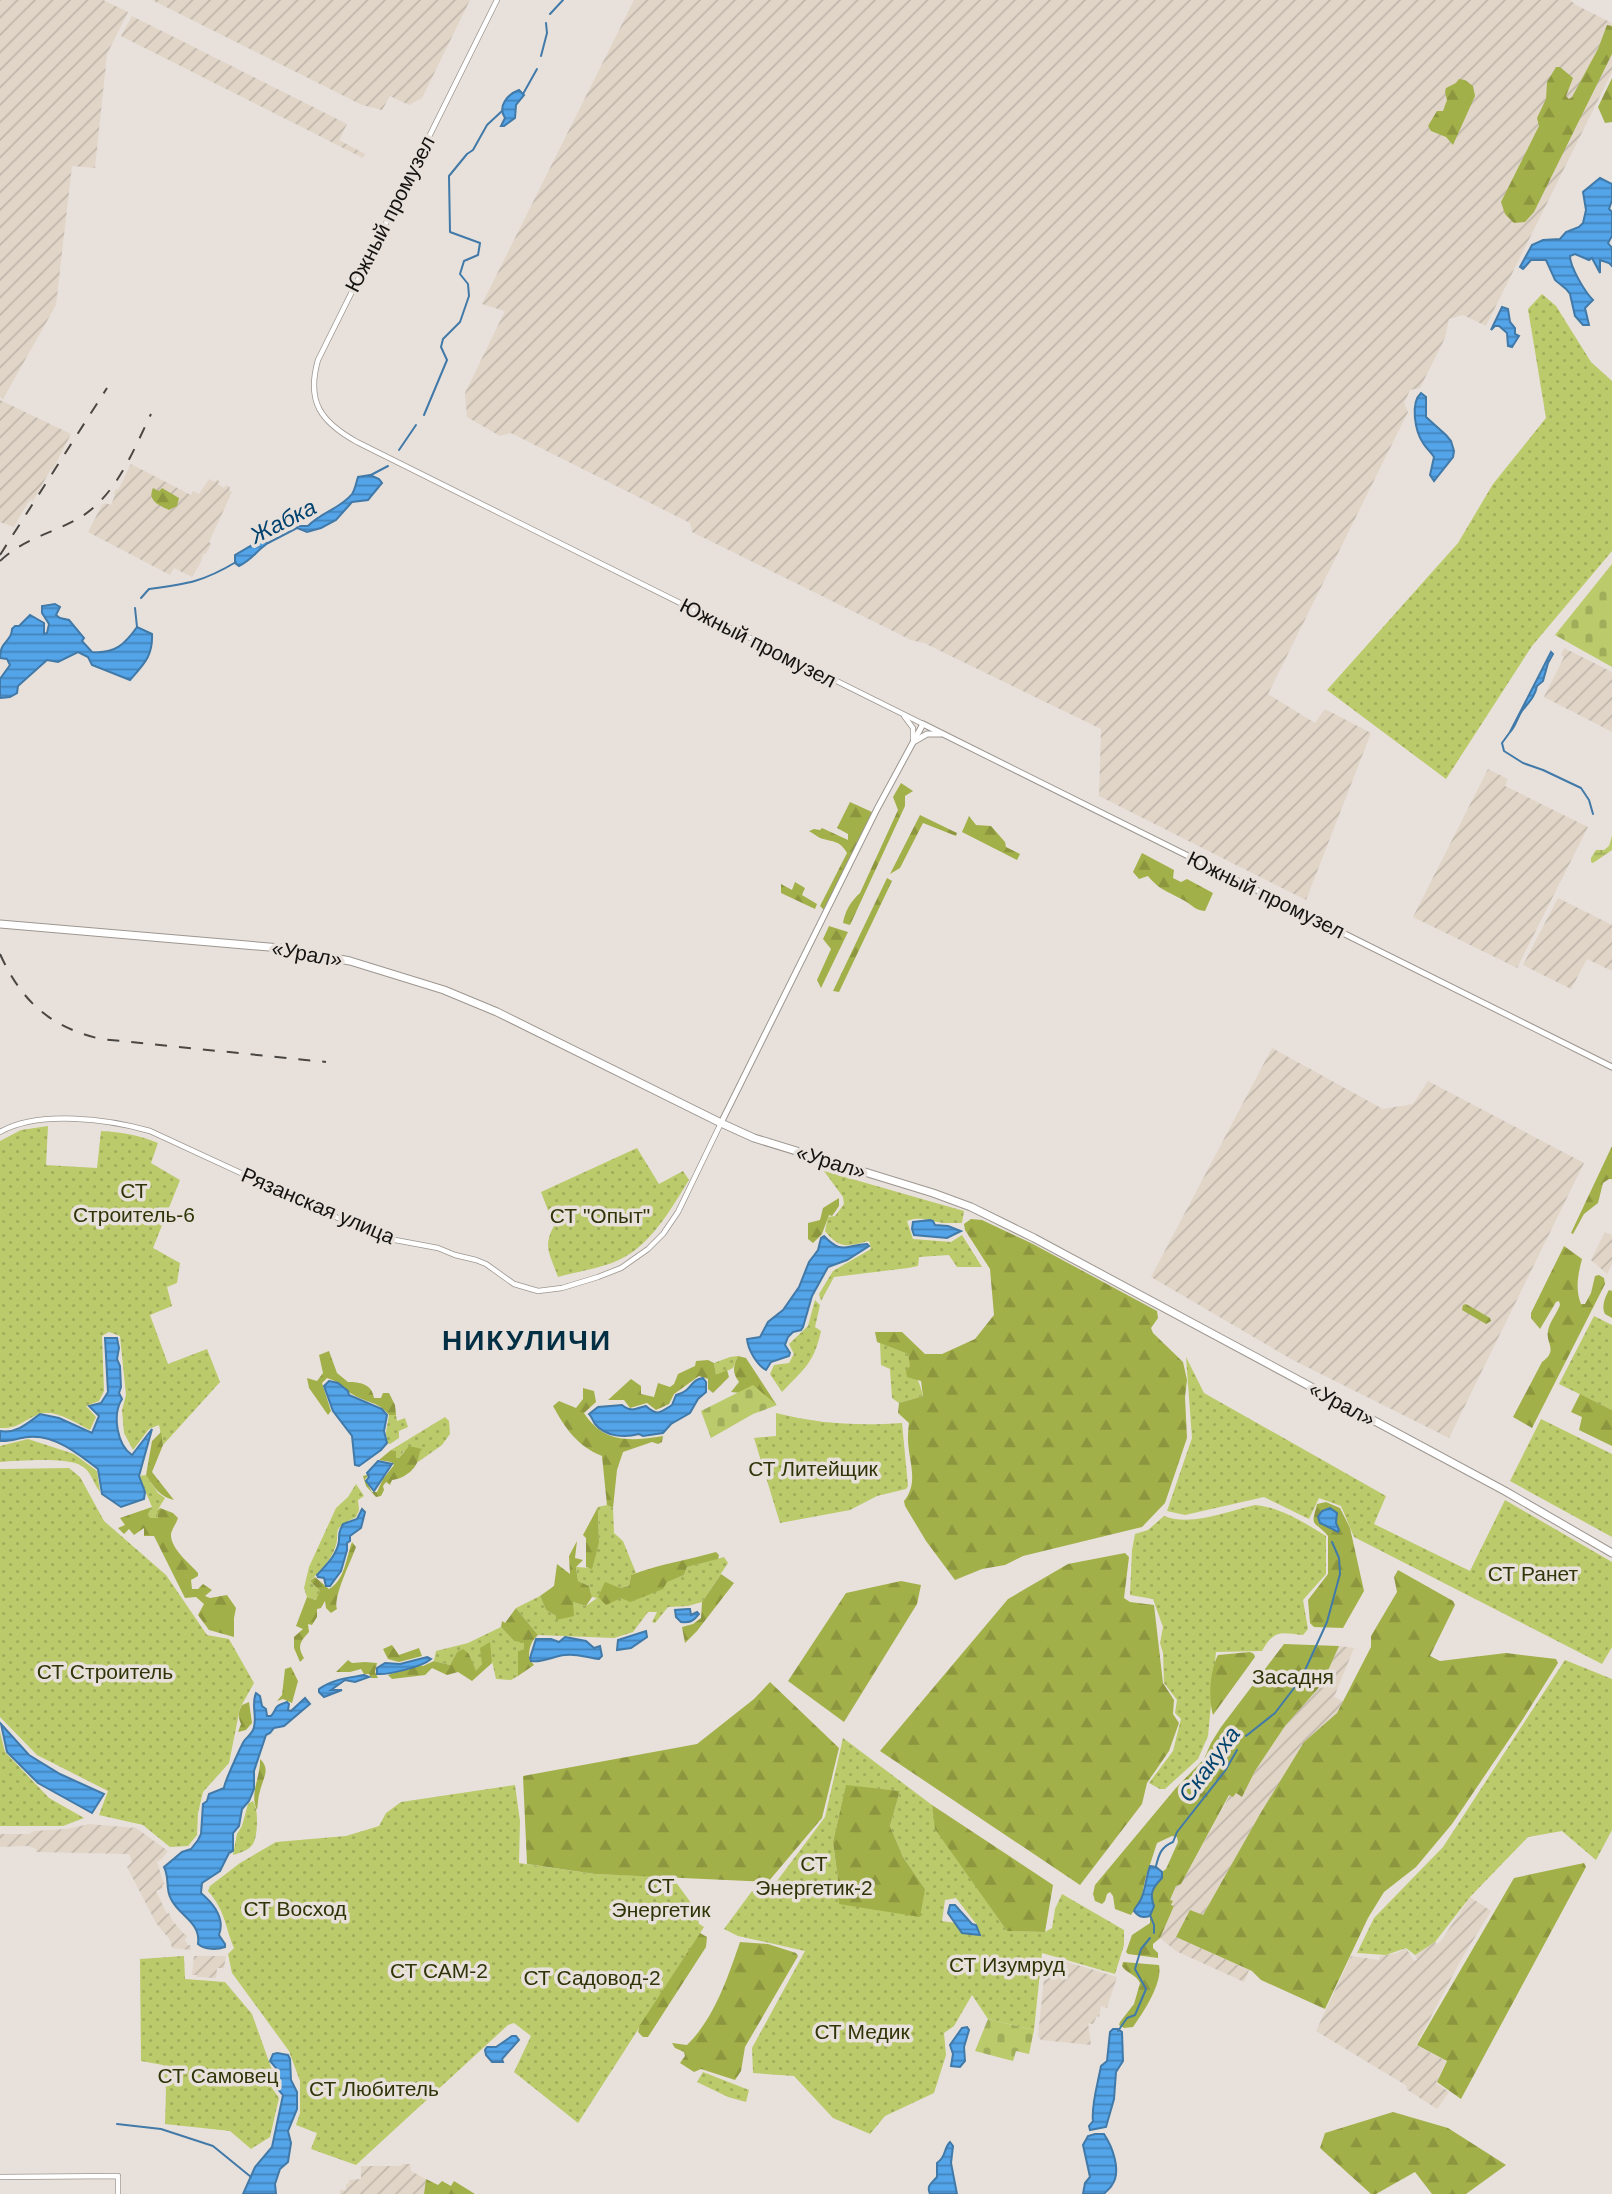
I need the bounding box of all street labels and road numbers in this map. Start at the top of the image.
street label: Южный промузел [340,132,439,296]
street label: Южный промузел [676,593,840,692]
street label: Южный промузел [1184,847,1349,943]
street label: «Урал» [270,936,344,971]
street label: «Урал» [794,1140,869,1183]
street label: Рязанская улица [238,1163,399,1248]
street label: «Урал» [1305,1377,1379,1430]

